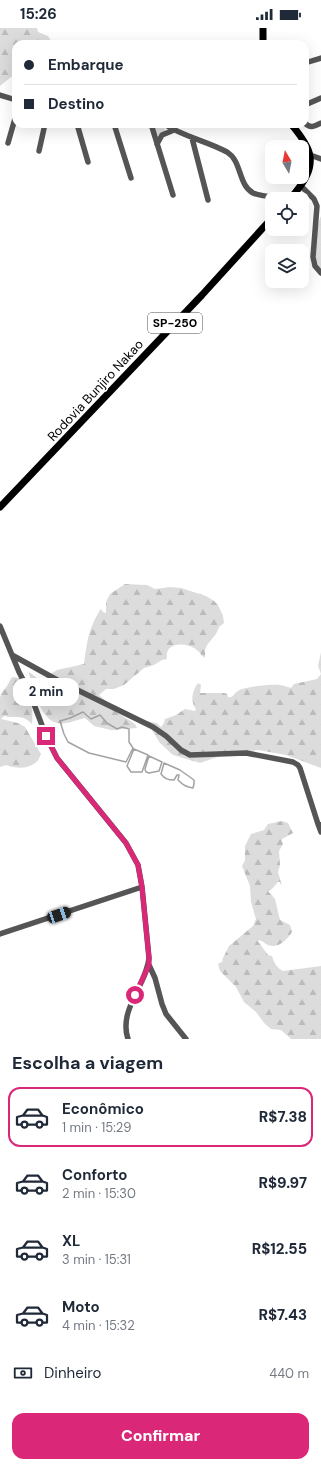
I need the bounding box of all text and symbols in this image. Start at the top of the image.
text: 15:26 [20,4,57,24]
text: Embarque [48,55,124,75]
text: Destino [48,94,104,114]
north arrow [265,140,309,184]
map controls [265,140,309,288]
button: locate [265,192,309,236]
button: layers [265,244,309,288]
road number: SP-250 [148,313,202,333]
street label: Rodovia Bunjiro Nakao [44,336,147,445]
callout: 2 min [13,678,79,706]
text: 2 min [29,683,63,700]
route end [37,727,55,745]
car [46,905,72,925]
route start [126,986,144,1004]
text: Escolha a viagem [12,1051,163,1075]
icon: car [14,1099,50,1135]
text: Econômico [62,1099,144,1119]
text: R$7.38 [259,1107,307,1127]
text: 1 min · 15:29 [62,1119,131,1136]
icon: car [14,1165,50,1201]
text: Conforto [62,1165,127,1185]
text: R$9.97 [258,1173,307,1193]
text: 2 min · 15:30 [62,1185,136,1202]
icon: car [14,1231,50,1267]
text: XL [62,1231,80,1251]
text: R$12.55 [252,1239,307,1259]
text: 3 min · 15:31 [62,1251,131,1268]
icon: car [14,1297,50,1333]
text: Moto [62,1297,100,1317]
text: R$7.43 [258,1305,307,1325]
text: 4 min · 15:32 [62,1317,135,1334]
icon: cash [12,1362,34,1384]
text: Dinheiro [44,1363,101,1383]
text: 440 m [269,1365,309,1382]
button: Confirmar [12,1413,309,1459]

